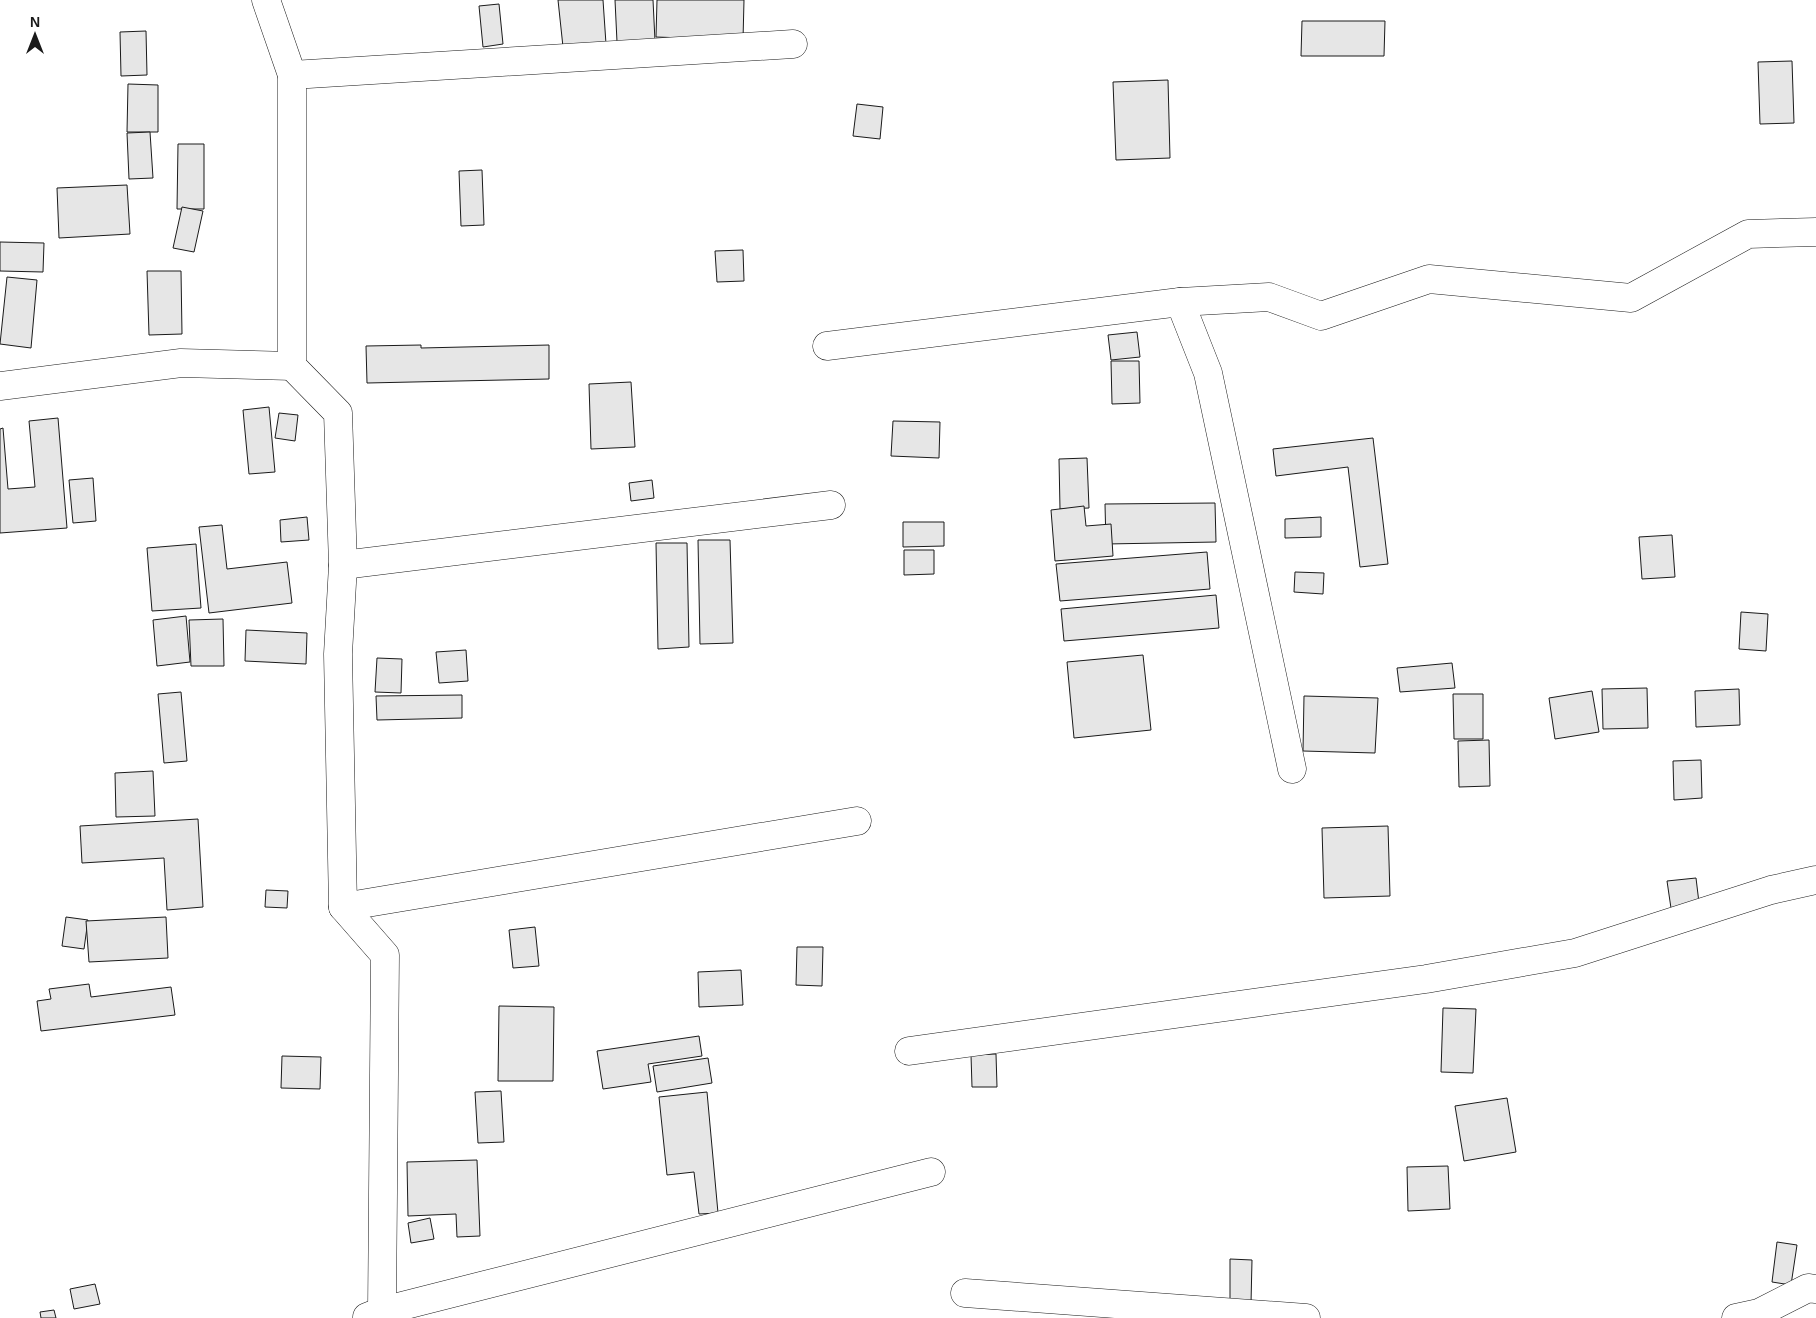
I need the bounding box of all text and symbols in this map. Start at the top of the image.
north arrow [10,10,60,60]
text: N [30,14,40,30]

